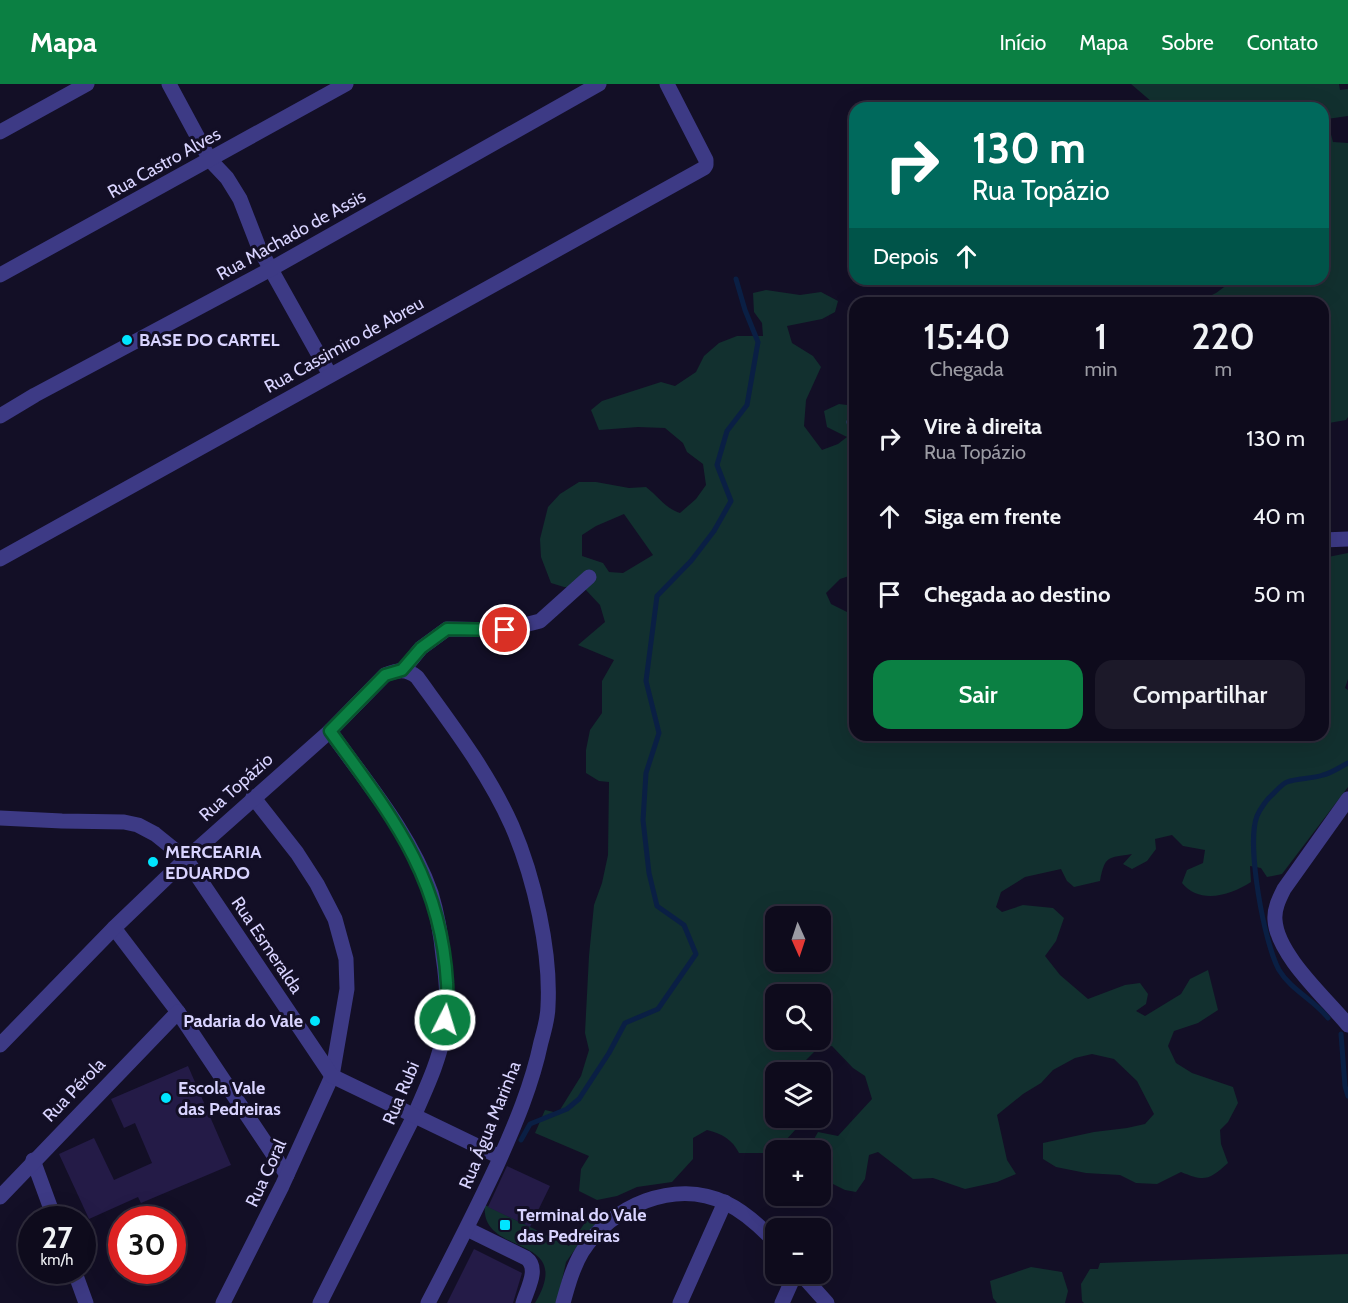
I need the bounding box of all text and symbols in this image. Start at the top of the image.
text: Mapa [30,25,97,59]
text: Início [999,30,1046,55]
text: Mapa [1079,30,1128,55]
text: Sobre [1161,30,1214,55]
text: Contato [1247,30,1318,55]
text: 130 m [972,122,1086,174]
street label: Rua Castro Alves [104,123,224,203]
icon: right [873,126,951,204]
text: Rua Topázio [972,174,1110,207]
street label: Rua Machado de Assis [213,185,369,285]
icon: ahead [950,240,983,273]
text: Depois [873,243,938,270]
street label: Rua Cassimiro de Abreu [261,292,427,398]
text: 15:40 [923,314,1010,358]
text: 1 [1094,314,1107,358]
text: 220 [1192,314,1255,358]
place label: BASE DO CARTEL [139,329,279,351]
marker: BASE DO CARTEL [120,333,134,347]
text: Chegada [930,357,1004,381]
text: min [1084,357,1117,381]
text: m [1214,357,1232,381]
text: Vire à direita [924,413,1042,440]
icon: right [873,422,906,455]
text: 130 m [1246,425,1305,452]
text: Rua Topázio [924,440,1026,464]
icon: ahead [873,500,906,533]
text: Siga em frente [924,503,1061,530]
text: 40 m [1253,503,1305,530]
icon: arrive [873,578,906,611]
text: Chegada ao destino [924,581,1110,608]
text: 50 m [1253,581,1305,608]
pin [479,604,530,655]
icon: arrive [488,613,521,646]
button: Sair [873,660,1083,729]
button: Compartilhar [1095,660,1305,729]
street label: Rua Topázio [195,748,278,826]
place label: MERCEARIA EDUARDO [165,841,262,884]
marker: MERCEARIA EDUARDO [146,855,160,869]
street label: Rua Esmeralda [227,892,308,998]
north arrow [765,906,831,972]
map controls [765,906,831,1284]
button: search [765,984,831,1050]
position arrow [413,988,477,1052]
place label: Padaria do Vale [183,1010,303,1032]
marker: Padaria do Vale [308,1014,322,1028]
street label: Rua Pérola [38,1053,110,1127]
street label: Rua Rubi [378,1058,424,1128]
street label: Rua Água Marinha [454,1058,526,1192]
button: layers [765,1062,831,1128]
place label: Escola Vale das Pedreiras [178,1077,281,1120]
marker: Escola Vale das Pedreiras [159,1091,173,1105]
street label: Rua Coral [241,1135,291,1210]
button: + [765,1140,831,1206]
place label: Terminal do Vale das Pedreiras [517,1204,646,1247]
speed limit sign: 30 [108,1206,186,1284]
marker: Terminal do Vale das Pedreiras [498,1218,512,1232]
button: − [765,1218,831,1284]
text: 27 [41,1219,73,1256]
text: km/h [41,1251,73,1269]

